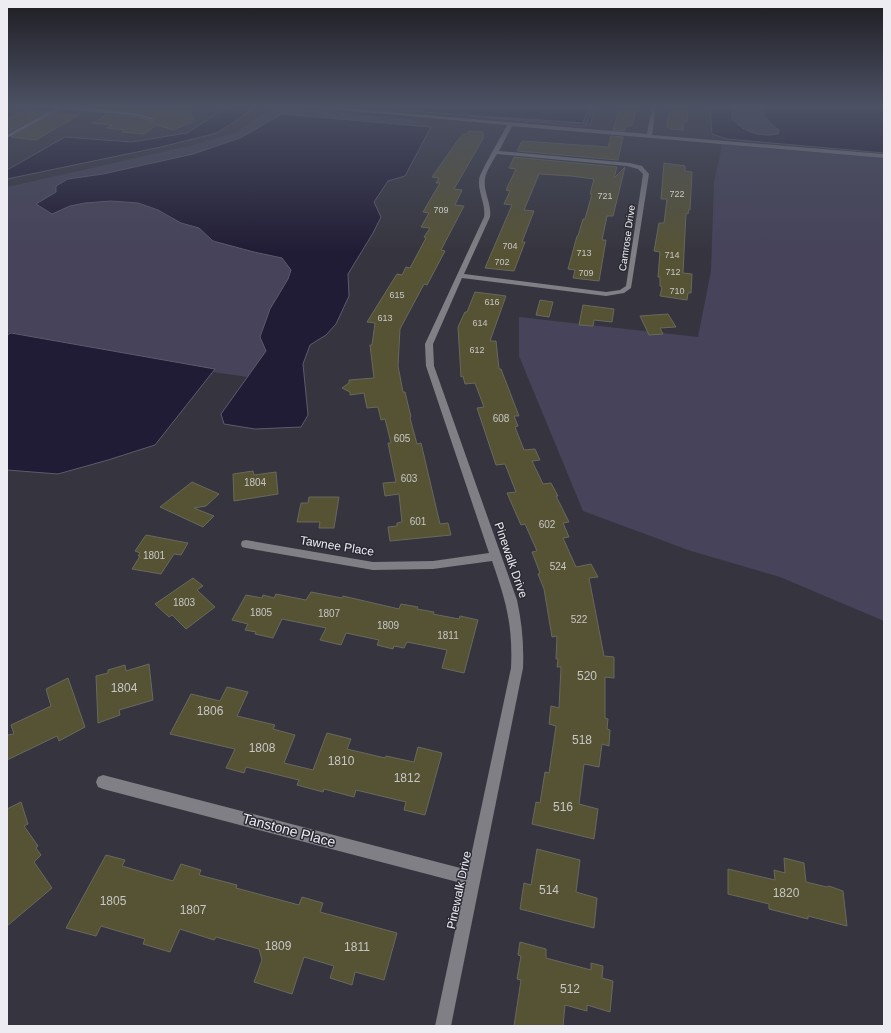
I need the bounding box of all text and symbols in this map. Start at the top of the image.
house number: 722 [669,189,685,199]
house number: 721 [597,191,613,201]
street label: Camrose Drive [617,204,637,272]
house number: 709 [433,205,449,215]
house number: 704 [502,241,518,251]
house number: 713 [576,248,592,258]
house number: 714 [664,250,680,260]
house number: 702 [494,257,510,267]
house number: 712 [665,267,681,277]
house number: 709 [578,268,594,278]
house number: 710 [669,286,685,296]
house number: 615 [389,290,405,300]
house number: 616 [484,297,500,307]
house number: 613 [377,313,393,323]
house number: 614 [472,318,488,328]
house number: 612 [469,345,485,355]
house number: 608 [493,413,510,424]
house number: 605 [394,433,411,444]
house number: 603 [401,473,418,484]
house number: 1804 [244,477,267,488]
house number: 601 [410,516,427,527]
house number: 602 [539,519,556,530]
street label: Pinewalk Drive [491,520,531,600]
street label: Tawnee Place [299,533,375,559]
house number: 1801 [143,550,166,561]
house number: 524 [550,561,567,572]
house number: 1803 [173,597,196,608]
house number: 1805 [250,607,273,618]
house number: 1807 [318,608,341,619]
house number: 522 [571,614,588,625]
house number: 1809 [377,620,400,631]
house number: 1811 [437,630,459,641]
house number: 520 [577,669,597,683]
house number: 1804 [111,681,138,695]
house number: 1806 [197,704,224,718]
house number: 518 [572,733,592,747]
house number: 1808 [249,741,276,755]
house number: 1810 [328,754,355,768]
house number: 1812 [394,771,421,785]
house number: 516 [553,800,573,814]
street label: Tanstone Place [241,810,338,850]
street label: Pinewalk Drive [444,849,474,930]
house number: 514 [539,883,559,897]
house number: 1820 [773,886,800,900]
house number: 1805 [100,894,127,908]
house number: 1807 [180,903,207,917]
house number: 1809 [265,939,292,953]
house number: 1811 [344,940,370,954]
house number: 512 [560,982,580,996]

